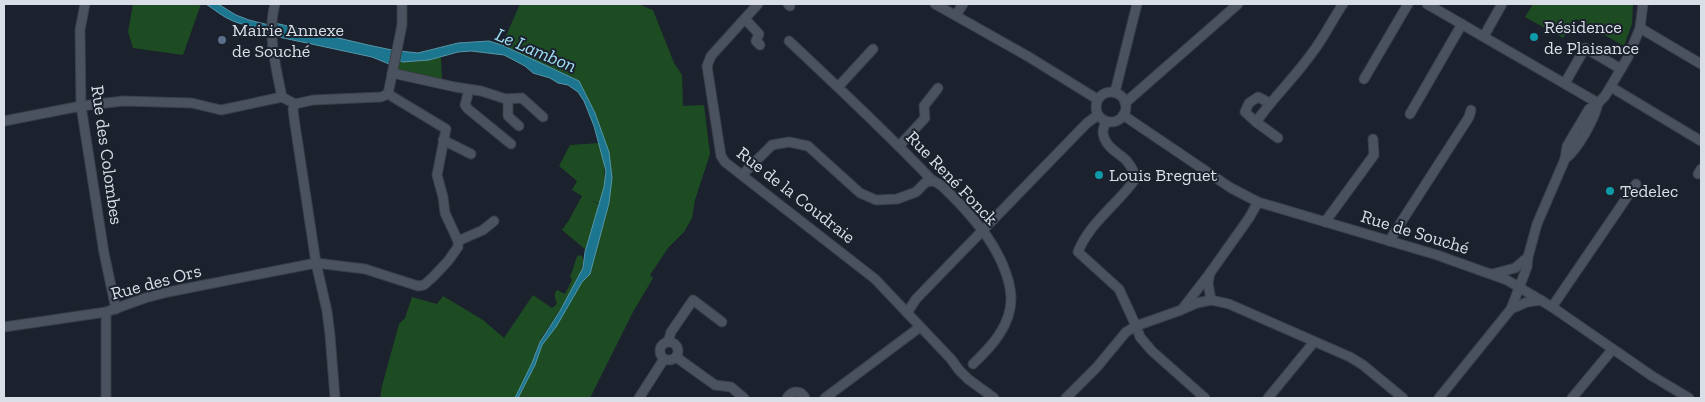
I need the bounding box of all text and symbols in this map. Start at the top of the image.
place label: Résidence de Plaisance [1544,16,1639,59]
place label: Mairie Annexe de Souché [232,19,344,62]
water label: Le Lambon [492,23,580,77]
marker: Résidence de Plaisance [1528,31,1540,43]
marker: Mairie Annexe de Souché [216,34,228,46]
street label: Rue des Colombes [86,84,128,226]
street label: Rue René Fonck [901,126,1003,230]
street label: Rue de la Coudraie [732,142,860,248]
place label: Louis Breguet [1109,164,1217,186]
marker: Louis Breguet [1093,169,1105,181]
place label: Tedelec [1620,180,1678,202]
marker: Tedelec [1604,185,1616,197]
street label: Rue de Souché [1358,205,1472,259]
street label: Rue des Ors [108,259,204,305]

